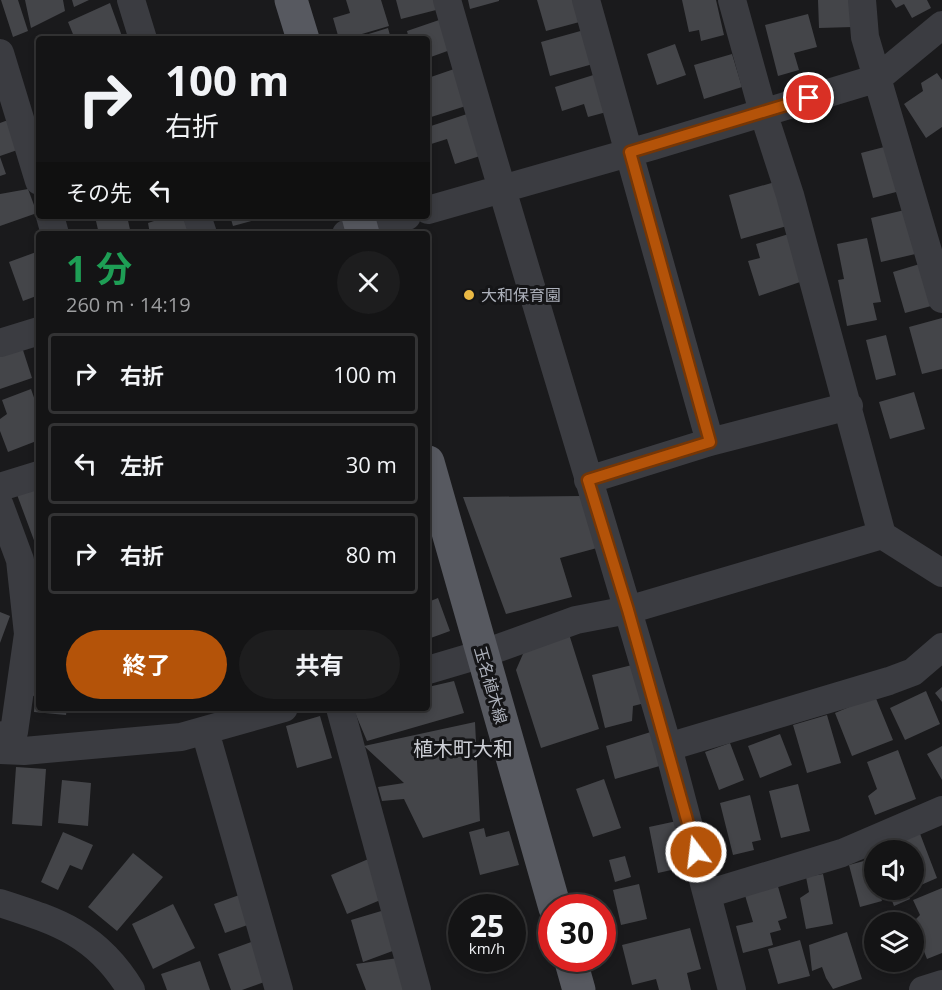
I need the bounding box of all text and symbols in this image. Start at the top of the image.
text: 100 m [165,51,289,108]
icon: right [66,60,144,138]
pin [783,72,834,123]
icon: arrive [792,81,825,114]
text: 右折 [165,107,219,144]
icon: left [144,174,177,207]
text: その先 [66,177,132,207]
text: 1 分 [66,244,132,293]
button: close [337,251,400,314]
place label: 大和保育園 [481,284,561,306]
marker: 大和保育園 [462,288,476,302]
text: 260 m · 14:19 [66,291,191,318]
icon: right [69,357,102,390]
text: 100 m [333,359,397,389]
text: 右折 [120,360,164,390]
icon: left [69,447,102,480]
text: 30 m [346,449,397,479]
text: 左折 [120,450,164,480]
icon: right [69,537,102,570]
text: 80 m [346,539,397,569]
text: 右折 [120,540,164,570]
button: 終了 [66,630,227,699]
button: 共有 [239,630,400,699]
street label: 玉名植木線 [469,644,513,726]
district label: 植木町大和 [413,735,513,762]
position arrow [664,820,728,884]
map controls [864,840,924,972]
button: sound [864,840,924,900]
speed limit sign: 30 [538,894,616,972]
text: 25 [470,905,504,946]
button: layers [864,912,924,972]
text: km/h [469,938,505,958]

